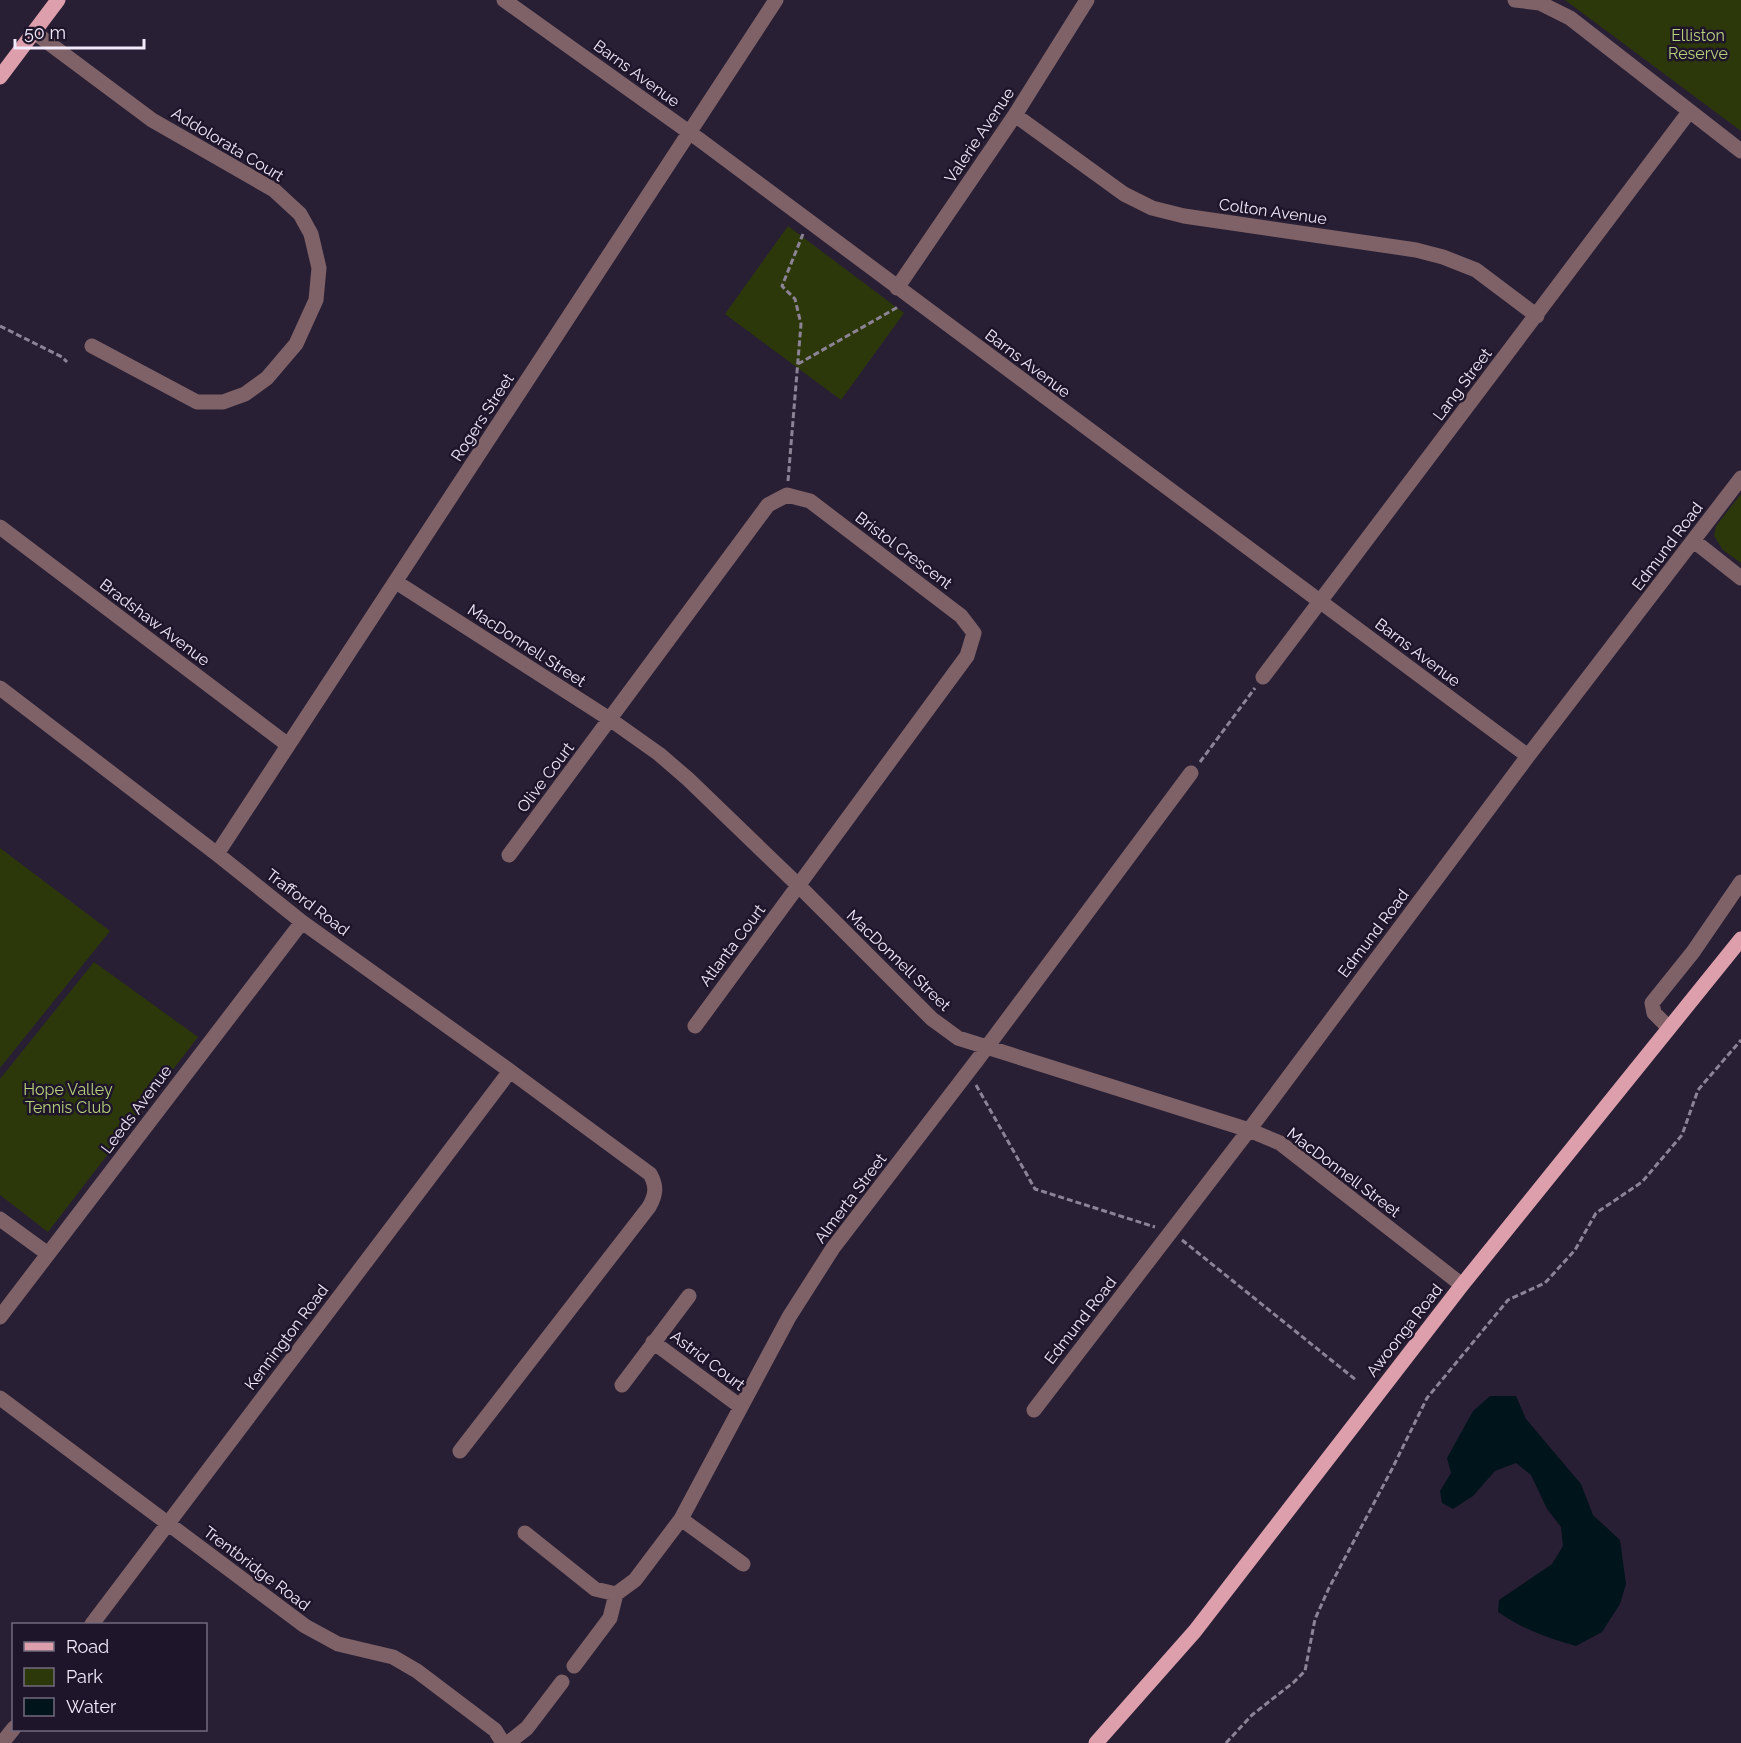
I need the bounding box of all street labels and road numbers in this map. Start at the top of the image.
street label: Barns Avenue [590,36,683,111]
street label: Valerie Avenue [941,84,1018,186]
street label: Addolorata Court [168,104,288,186]
street label: Colton Avenue [1218,195,1328,228]
street label: Barns Avenue [981,325,1074,402]
street label: Lang Street [1429,344,1496,424]
street label: Rogers Street [447,369,518,465]
street label: Edmund Road [1628,498,1707,594]
street label: Bristol Crescent [852,508,956,593]
street label: Bradshaw Avenue [96,575,213,670]
street label: MacDonnell Street [464,600,590,691]
street label: Barns Avenue [1371,614,1464,691]
street label: Olive Court [513,738,578,816]
street label: Trafford Road [262,865,353,940]
street label: Edmund Road [1334,885,1413,981]
street label: Atlanta Court [696,900,770,990]
street label: MacDonnell Street [843,906,955,1015]
street label: Leeds Avenue [97,1062,176,1157]
street label: MacDonnell Street [1283,1124,1405,1222]
street label: Almerta Street [810,1149,891,1247]
street label: Edmund Road [1040,1273,1120,1368]
street label: Awoonga Road [1362,1280,1447,1380]
street label: Kennington Road [241,1281,332,1394]
street label: Astrid Court [667,1326,749,1395]
street label: Trentbridge Road [200,1522,314,1615]

